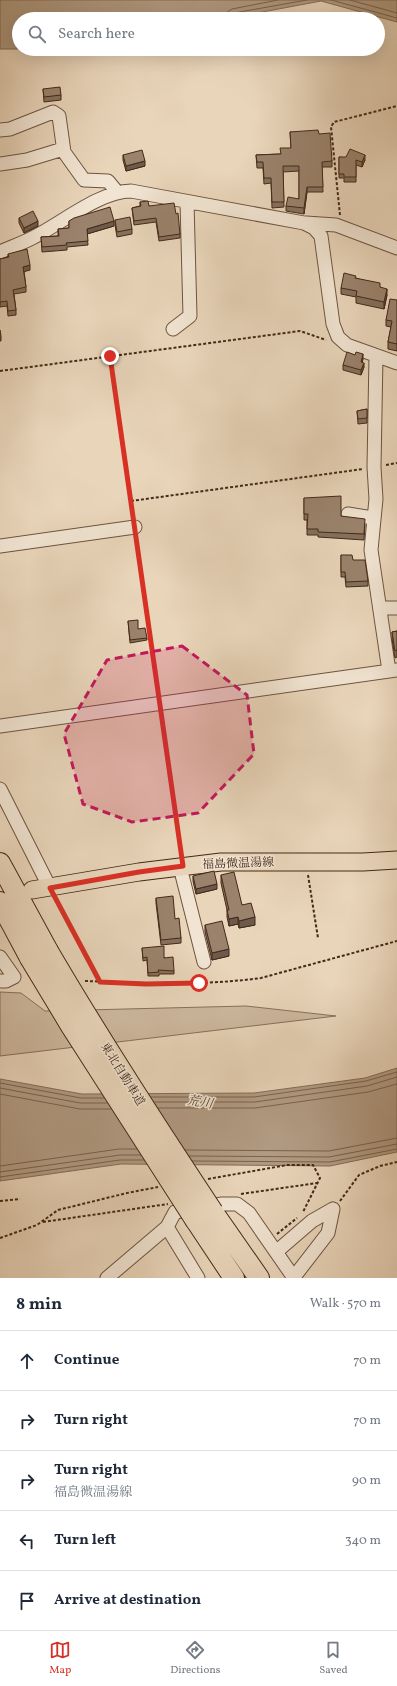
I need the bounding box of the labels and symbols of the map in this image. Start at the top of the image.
route end [101,347,119,365]
street label: 福島微温湯線 [202,855,274,873]
route start [190,974,208,992]
street label: 東北自動車道 [96,1040,148,1109]
water label: 荒川 [185,1092,216,1114]

